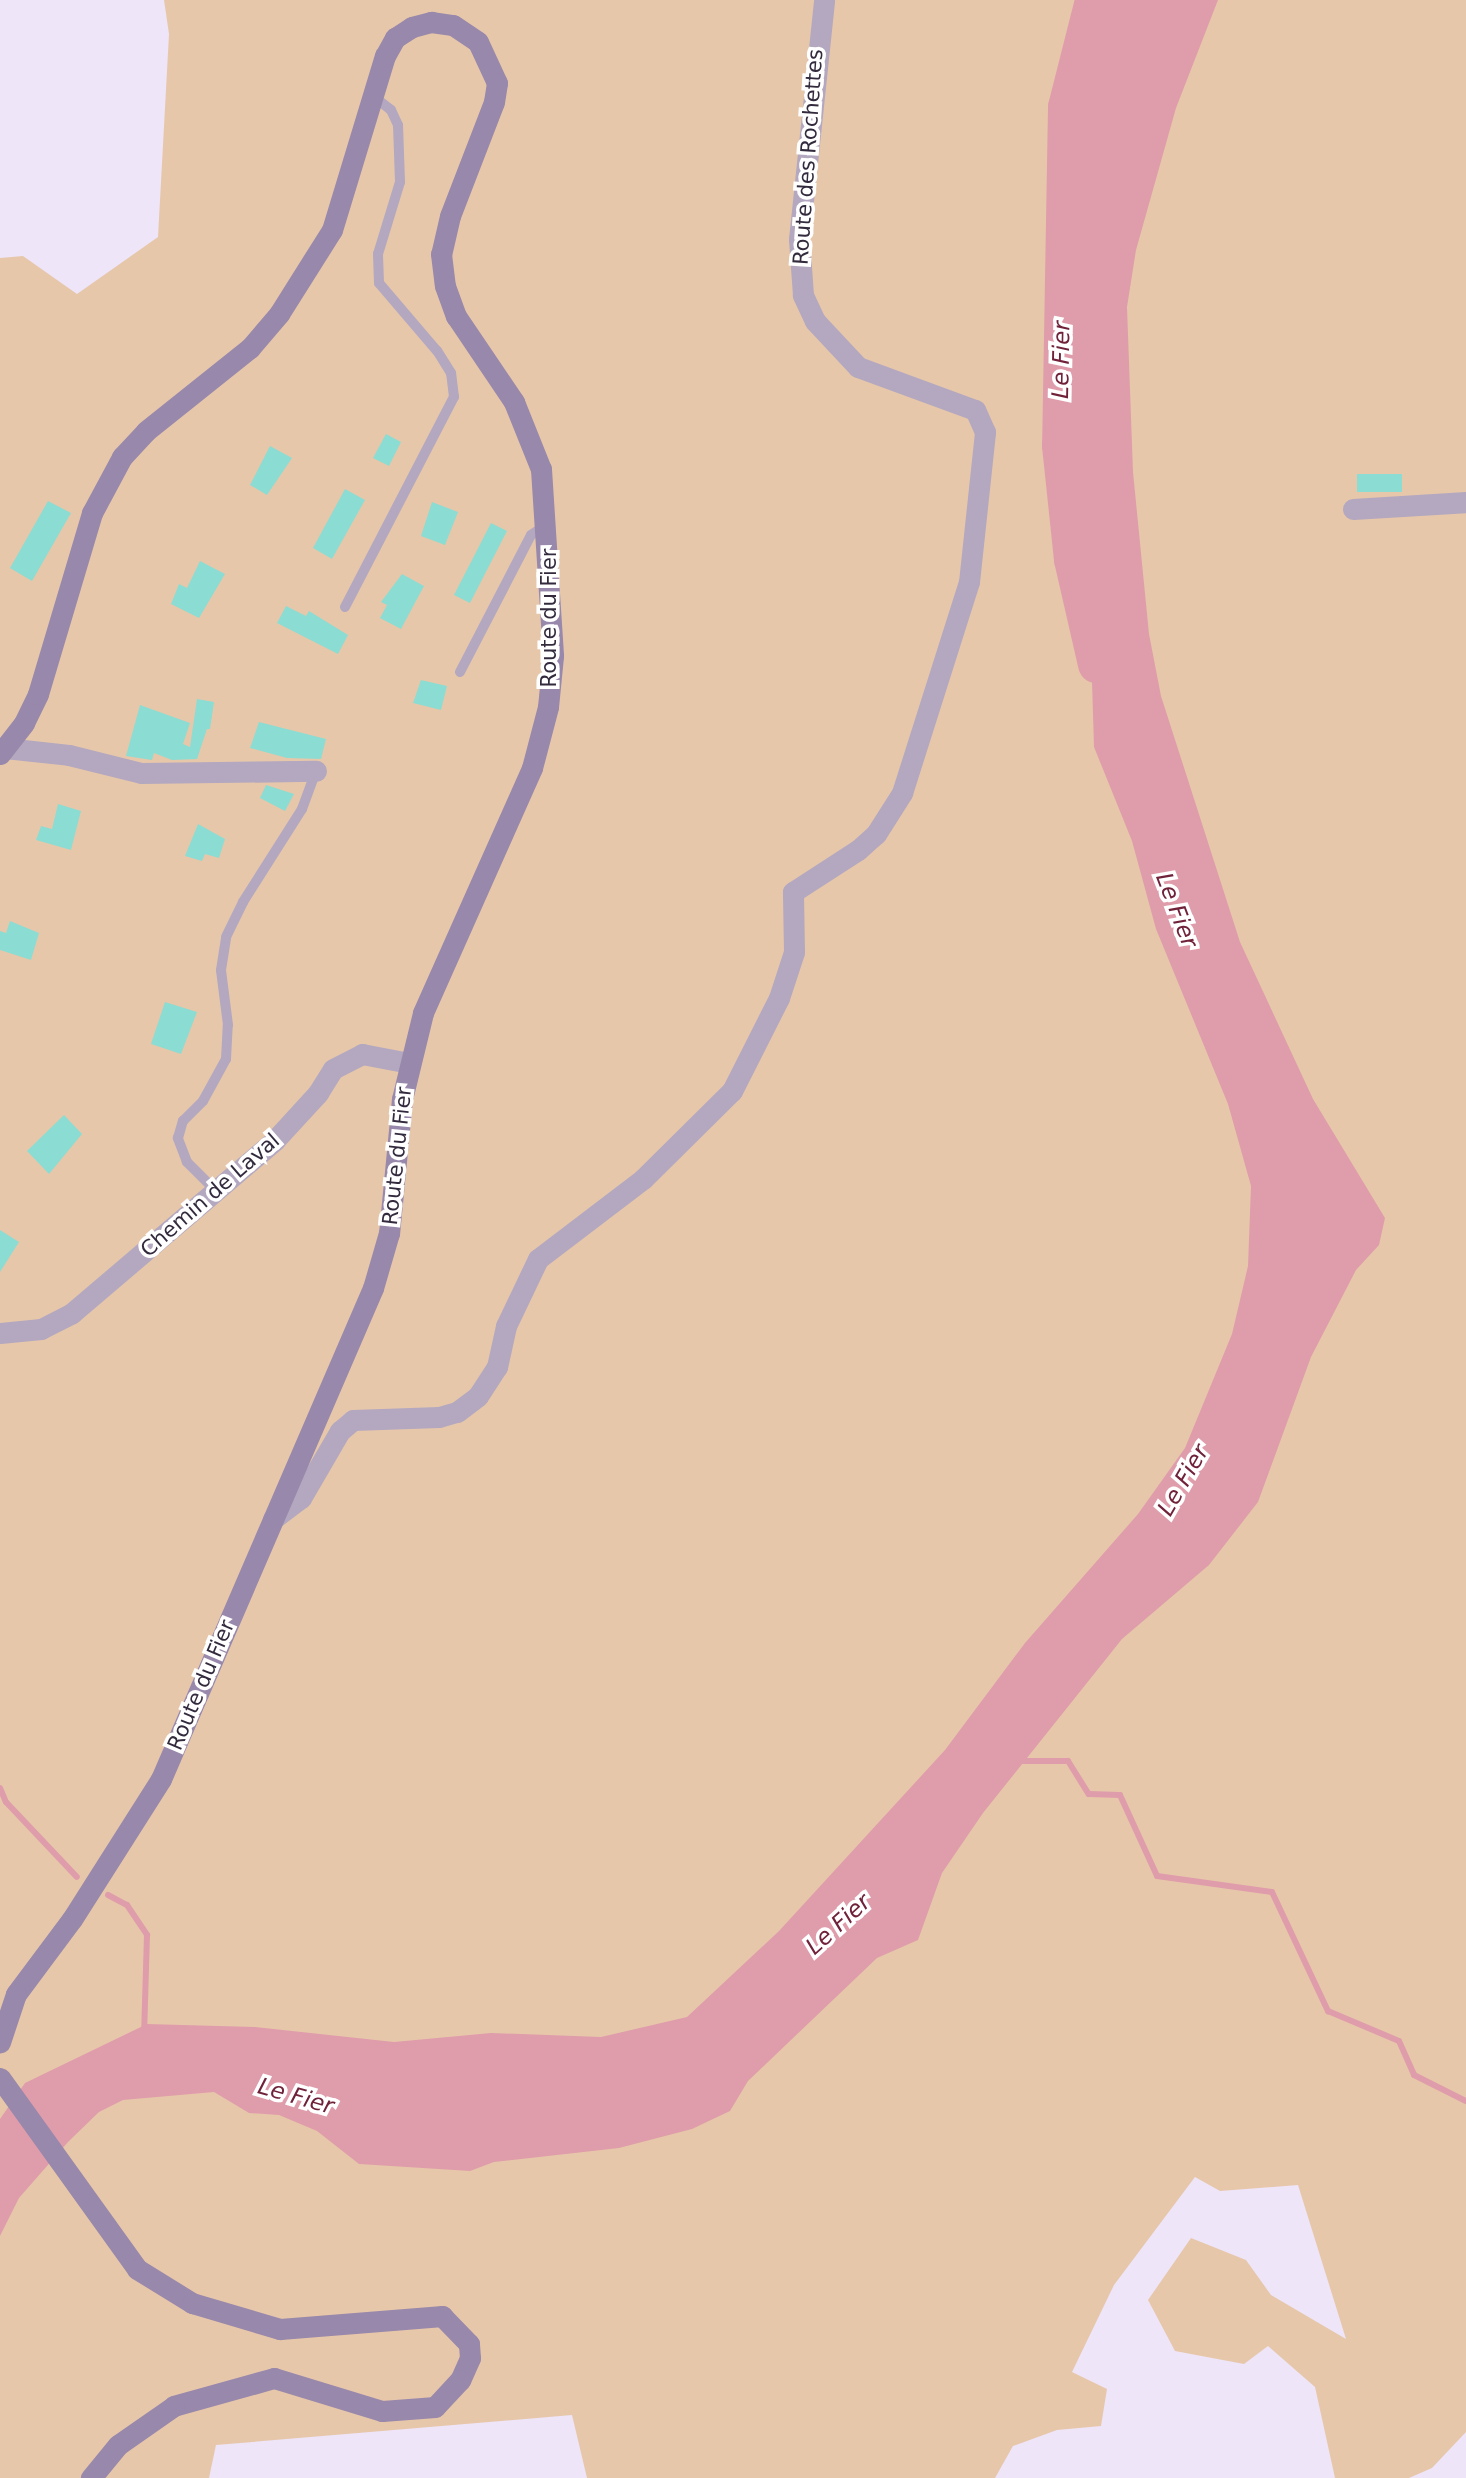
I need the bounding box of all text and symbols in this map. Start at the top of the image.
street label: Route des Rochettes [788,48,828,266]
water label: Le Fier [1047,321,1075,399]
street label: Route du Fier [536,549,562,687]
water label: Le Fier [1150,869,1204,951]
street label: Route du Fier [377,1086,417,1226]
street label: Chemin de Laval [135,1128,285,1262]
water label: Le Fier [1152,1440,1214,1520]
street label: Route du Fier [162,1616,240,1754]
water label: Le Fier [800,1888,876,1960]
water label: Le Fier [255,2072,337,2120]

